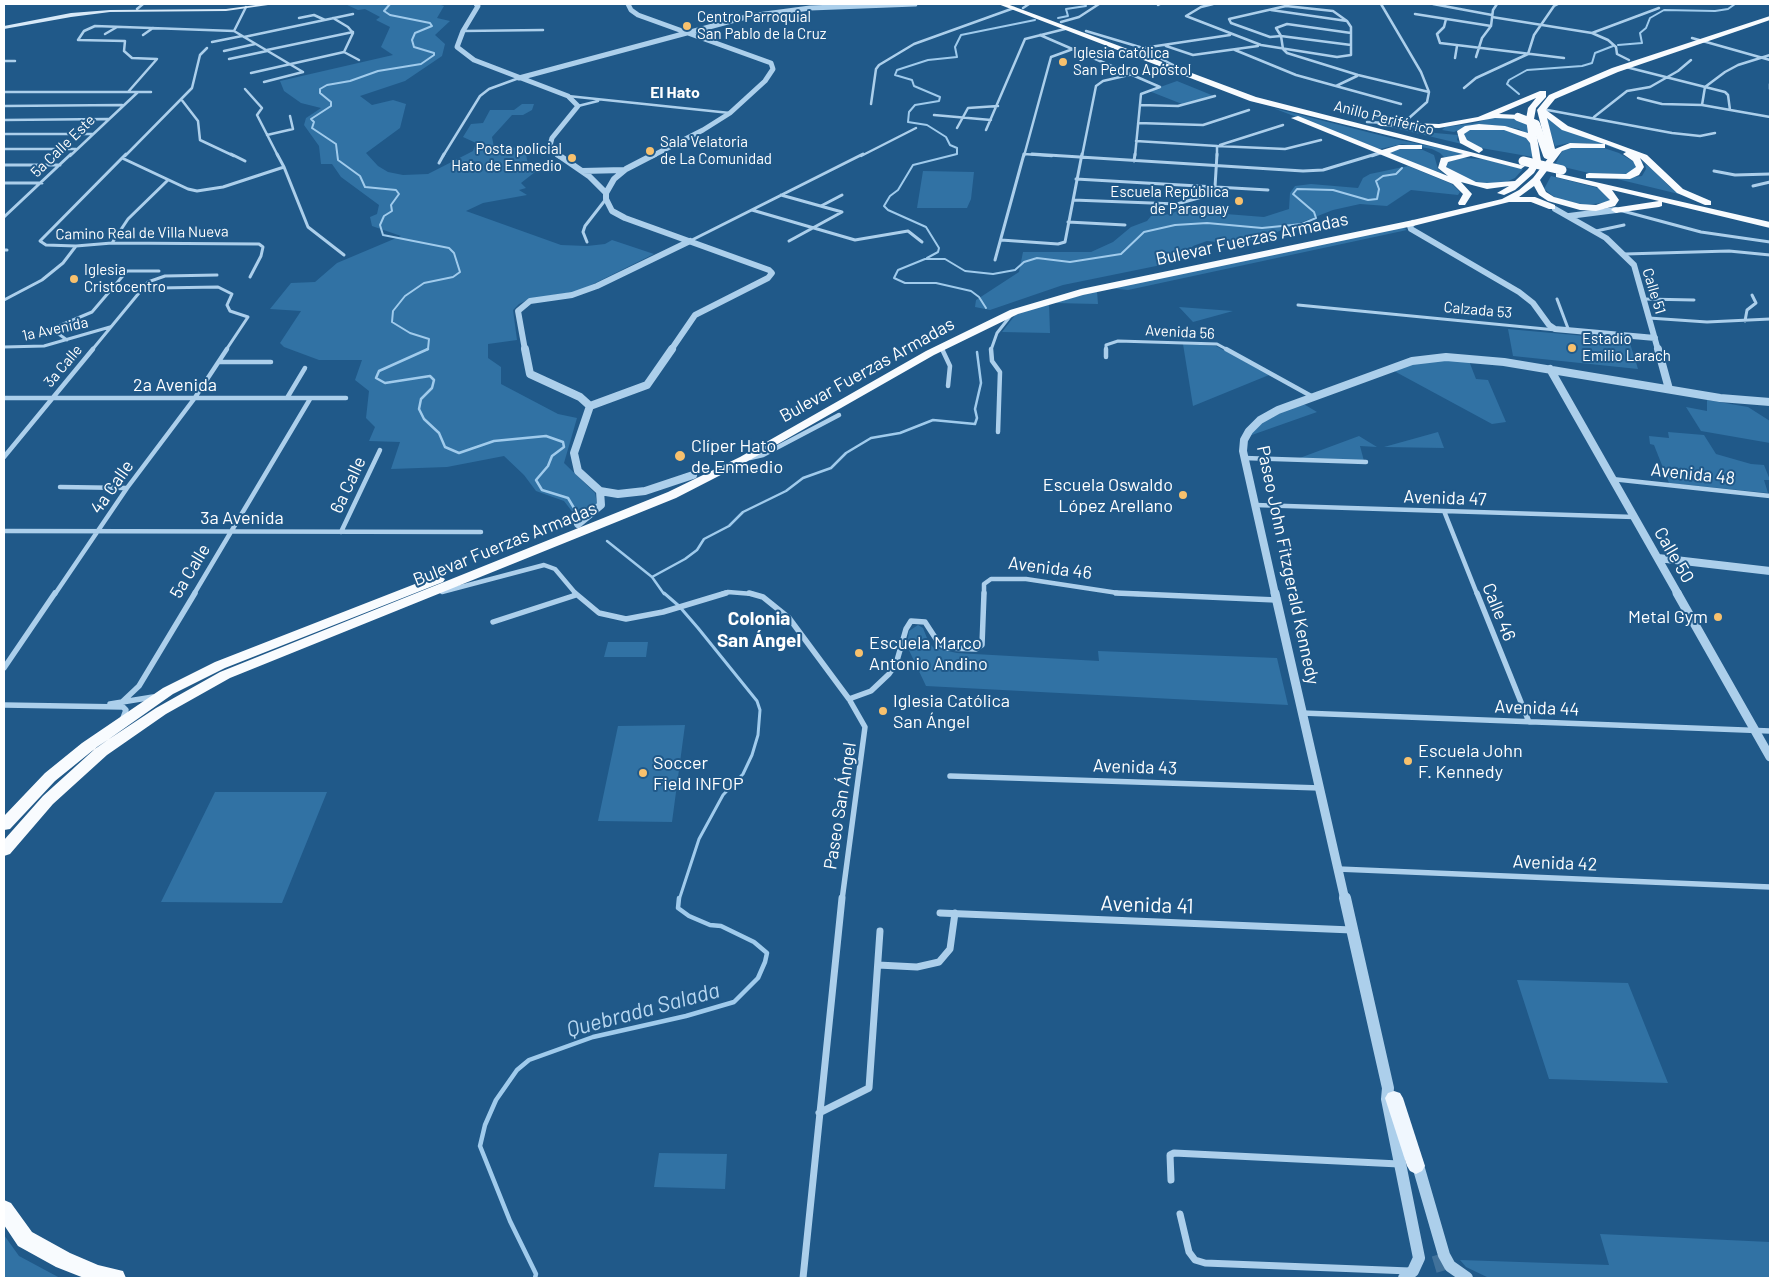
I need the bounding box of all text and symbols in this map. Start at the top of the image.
place label: Centro Parroquial San Pablo de la Cruz [697,8,826,43]
marker: Centro Parroquial San Pablo de la Cruz [681,20,693,32]
place label: Iglesia católica San Pedro Apóstol [1073,44,1191,79]
marker: Iglesia católica San Pedro Apóstol [1057,56,1069,68]
district label: El Hato [650,83,700,103]
street label: Anillo Periférico [1332,97,1436,139]
street label: 5a Calle Este [27,111,99,181]
place label: Sala Velatoria de La Comunidad [660,133,772,168]
place label: Posta policial Hato de Enmedio [451,140,562,175]
marker: Sala Velatoria de La Comunidad [644,145,656,157]
marker: Posta policial Hato de Enmedio [566,152,578,164]
place label: Escuela República de Paraguay [1110,183,1229,218]
marker: Escuela República de Paraguay [1233,195,1245,207]
street label: Bulevar Fuerzas Armadas [1154,208,1350,270]
street label: Camino Real de Villa Nueva [55,222,229,244]
place label: Iglesia Cristocentro [84,261,166,296]
street label: Calle 51 [1639,266,1669,316]
marker: Iglesia Cristocentro [68,273,80,285]
street label: Calzada 53 [1443,298,1513,322]
street label: 1a Avenida [20,313,90,345]
street label: Bulevar Fuerzas Armadas [776,313,958,427]
street label: Avenida 56 [1145,321,1215,343]
place label: Estadio Emilio Larach [1582,330,1671,365]
street label: 3a Calle [40,341,86,391]
marker: Estadio Emilio Larach [1566,342,1578,354]
street label: 2a Avenida [133,374,217,396]
place label: Clíper Hato de Enmedio [691,435,783,478]
street label: Paseo John Fitzgerald Kennedy [1252,443,1324,687]
marker: Clíper Hato de Enmedio [673,449,687,463]
street label: 6a Calle [326,453,370,517]
street label: 4a Calle [86,456,138,518]
street label: Avenida 48 [1650,459,1736,489]
place label: Escuela Oswaldo López Arellano [1043,474,1173,516]
street label: Avenida 47 [1403,486,1487,510]
marker: Escuela Oswaldo López Arellano [1177,489,1189,501]
street label: Bulevar Fuerzas Armadas [410,497,600,591]
street label: 3a Avenida [200,507,284,529]
street label: Calle 50 [1649,523,1699,587]
street label: 5a Calle [165,540,215,602]
street label: Avenida 46 [1007,552,1093,584]
street label: Calle 46 [1478,580,1520,644]
place label: Metal Gym [1628,606,1708,628]
district label: Colonia San Ángel [717,608,801,652]
marker: Metal Gym [1712,611,1724,623]
place label: Escuela Marco Antonio Andino [869,632,988,674]
marker: Escuela Marco Antonio Andino [853,647,865,659]
place label: Iglesia Católica San Ángel [893,690,1010,732]
street label: Avenida 44 [1494,696,1580,720]
marker: Iglesia Católica San Ángel [877,705,889,717]
place label: Escuela John F. Kennedy [1418,740,1523,782]
street label: Paseo San Ángel [819,741,861,871]
place label: Soccer Field INFOP [653,752,744,794]
street label: Avenida 43 [1092,755,1178,779]
marker: Escuela John F. Kennedy [1402,755,1414,767]
marker: Soccer Field INFOP [637,767,649,779]
street label: Avenida 42 [1512,851,1598,875]
street label: Avenida 41 [1100,891,1194,919]
water label: Quebrada Salada [564,977,722,1043]

